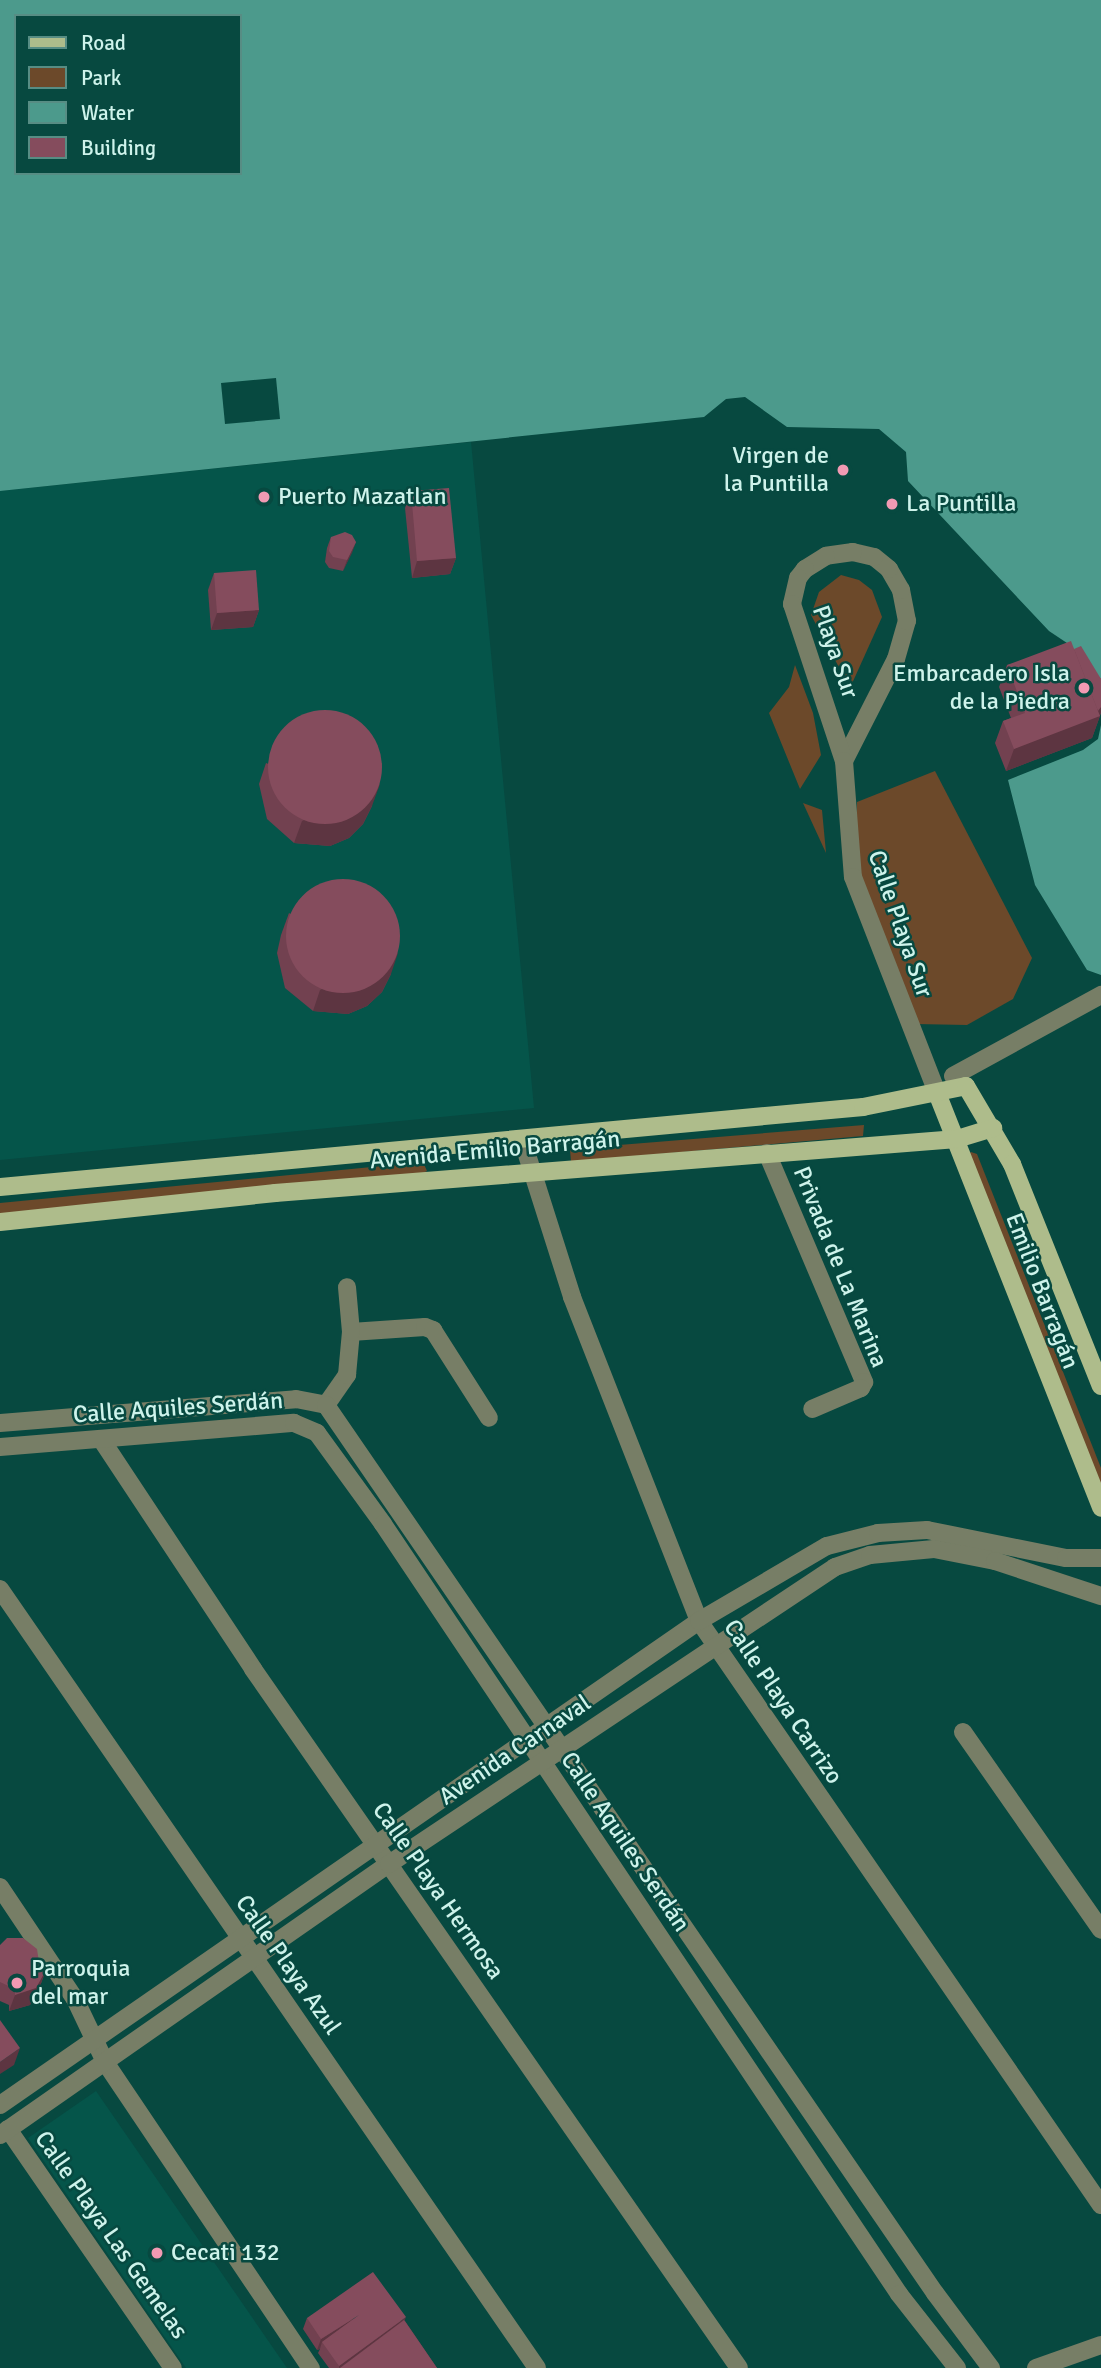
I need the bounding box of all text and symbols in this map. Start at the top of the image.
legend [14,14,242,175]
text: Road [81,30,126,56]
text: Park [81,65,121,91]
text: Water [81,100,134,126]
text: Building [81,135,156,161]
place label: Virgen de la Puntilla [724,442,829,498]
marker: Virgen de la Puntilla [835,462,851,478]
place label: Puerto Mazatlan [278,483,447,511]
marker: Puerto Mazatlan [256,489,272,505]
place label: La Puntilla [906,490,1016,518]
marker: La Puntilla [884,496,900,512]
street label: Playa Sur [806,602,864,702]
place label: Embarcadero Isla de la Piedra [893,660,1070,716]
marker: Embarcadero Isla de la Piedra [1076,680,1092,696]
street label: Calle Playa Sur [861,847,939,1001]
street label: Avenida Emilio Barragán [369,1125,621,1175]
street label: Privada de La Marina [787,1162,893,1372]
street label: Emilio Barragán [999,1209,1085,1373]
street label: Calle Aquiles Serdán [72,1386,284,1430]
street label: Calle Playa Carrizo [717,1614,849,1790]
street label: Avenida Carnaval [434,1689,596,1811]
street label: Calle Aquiles Serdán [554,1747,696,1937]
street label: Calle Playa Hermosa [366,1797,510,1985]
street label: Calle Playa Azul [229,1890,347,2040]
place label: Parroquia del mar [31,1955,130,2011]
marker: Parroquia del mar [9,1975,25,1991]
street label: Calle Playa Las Gemelas [28,2126,194,2344]
place label: Cecati 132 [171,2239,280,2267]
marker: Cecati 132 [149,2245,165,2261]

